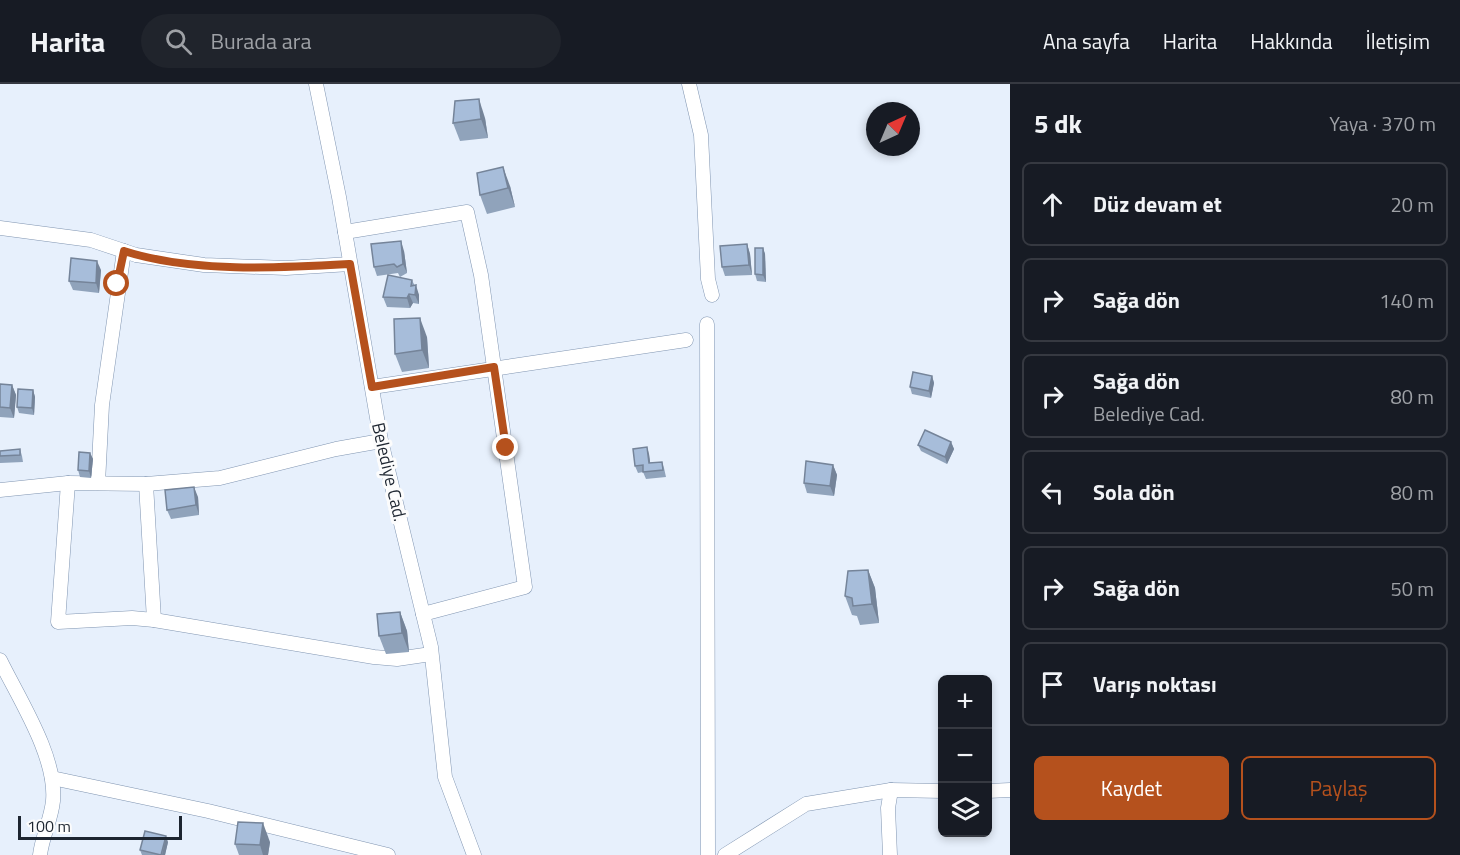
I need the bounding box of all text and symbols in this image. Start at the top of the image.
search box [141,14,561,68]
text: Harita [30,20,105,63]
text: Burada ara [210,24,311,58]
icon: search [162,25,195,58]
text: Ana sayfa [1043,25,1130,57]
text: Harita [1163,25,1217,57]
text: Hakkında [1250,25,1333,57]
text: İletişim [1366,25,1430,57]
north arrow [866,102,920,156]
text: 5 dk [1034,104,1082,143]
text: Yaya · 370 m [1329,108,1436,139]
text: Düz devam et [1093,187,1222,221]
icon: ahead [1036,188,1069,221]
text: 20 m [1390,189,1434,220]
route start [103,270,129,296]
text: Sağa dön [1093,283,1180,317]
icon: right [1036,284,1069,317]
text: 140 m [1379,285,1434,316]
text: Sağa dön [1093,364,1180,398]
icon: right [1036,380,1069,413]
text: 80 m [1390,381,1434,412]
text: Belediye Cad. [1093,398,1205,429]
street label: Belediye Cad. [365,420,414,524]
route end [492,434,518,460]
text: Sola dön [1093,475,1175,509]
icon: left [1036,476,1069,509]
text: 80 m [1390,477,1434,508]
text: Sağa dön [1093,571,1180,605]
icon: right [1036,572,1069,605]
text: 50 m [1390,573,1434,604]
text: Varış noktası [1093,667,1217,701]
icon: arrive [1036,668,1069,701]
map controls [938,675,992,837]
button: + [938,675,992,729]
button: − [938,729,992,783]
button: Kaydet [1034,756,1229,820]
button: Paylaş [1241,756,1436,820]
button: layers [938,783,992,837]
scale bar [18,813,182,840]
text: 100 m [27,814,71,838]

